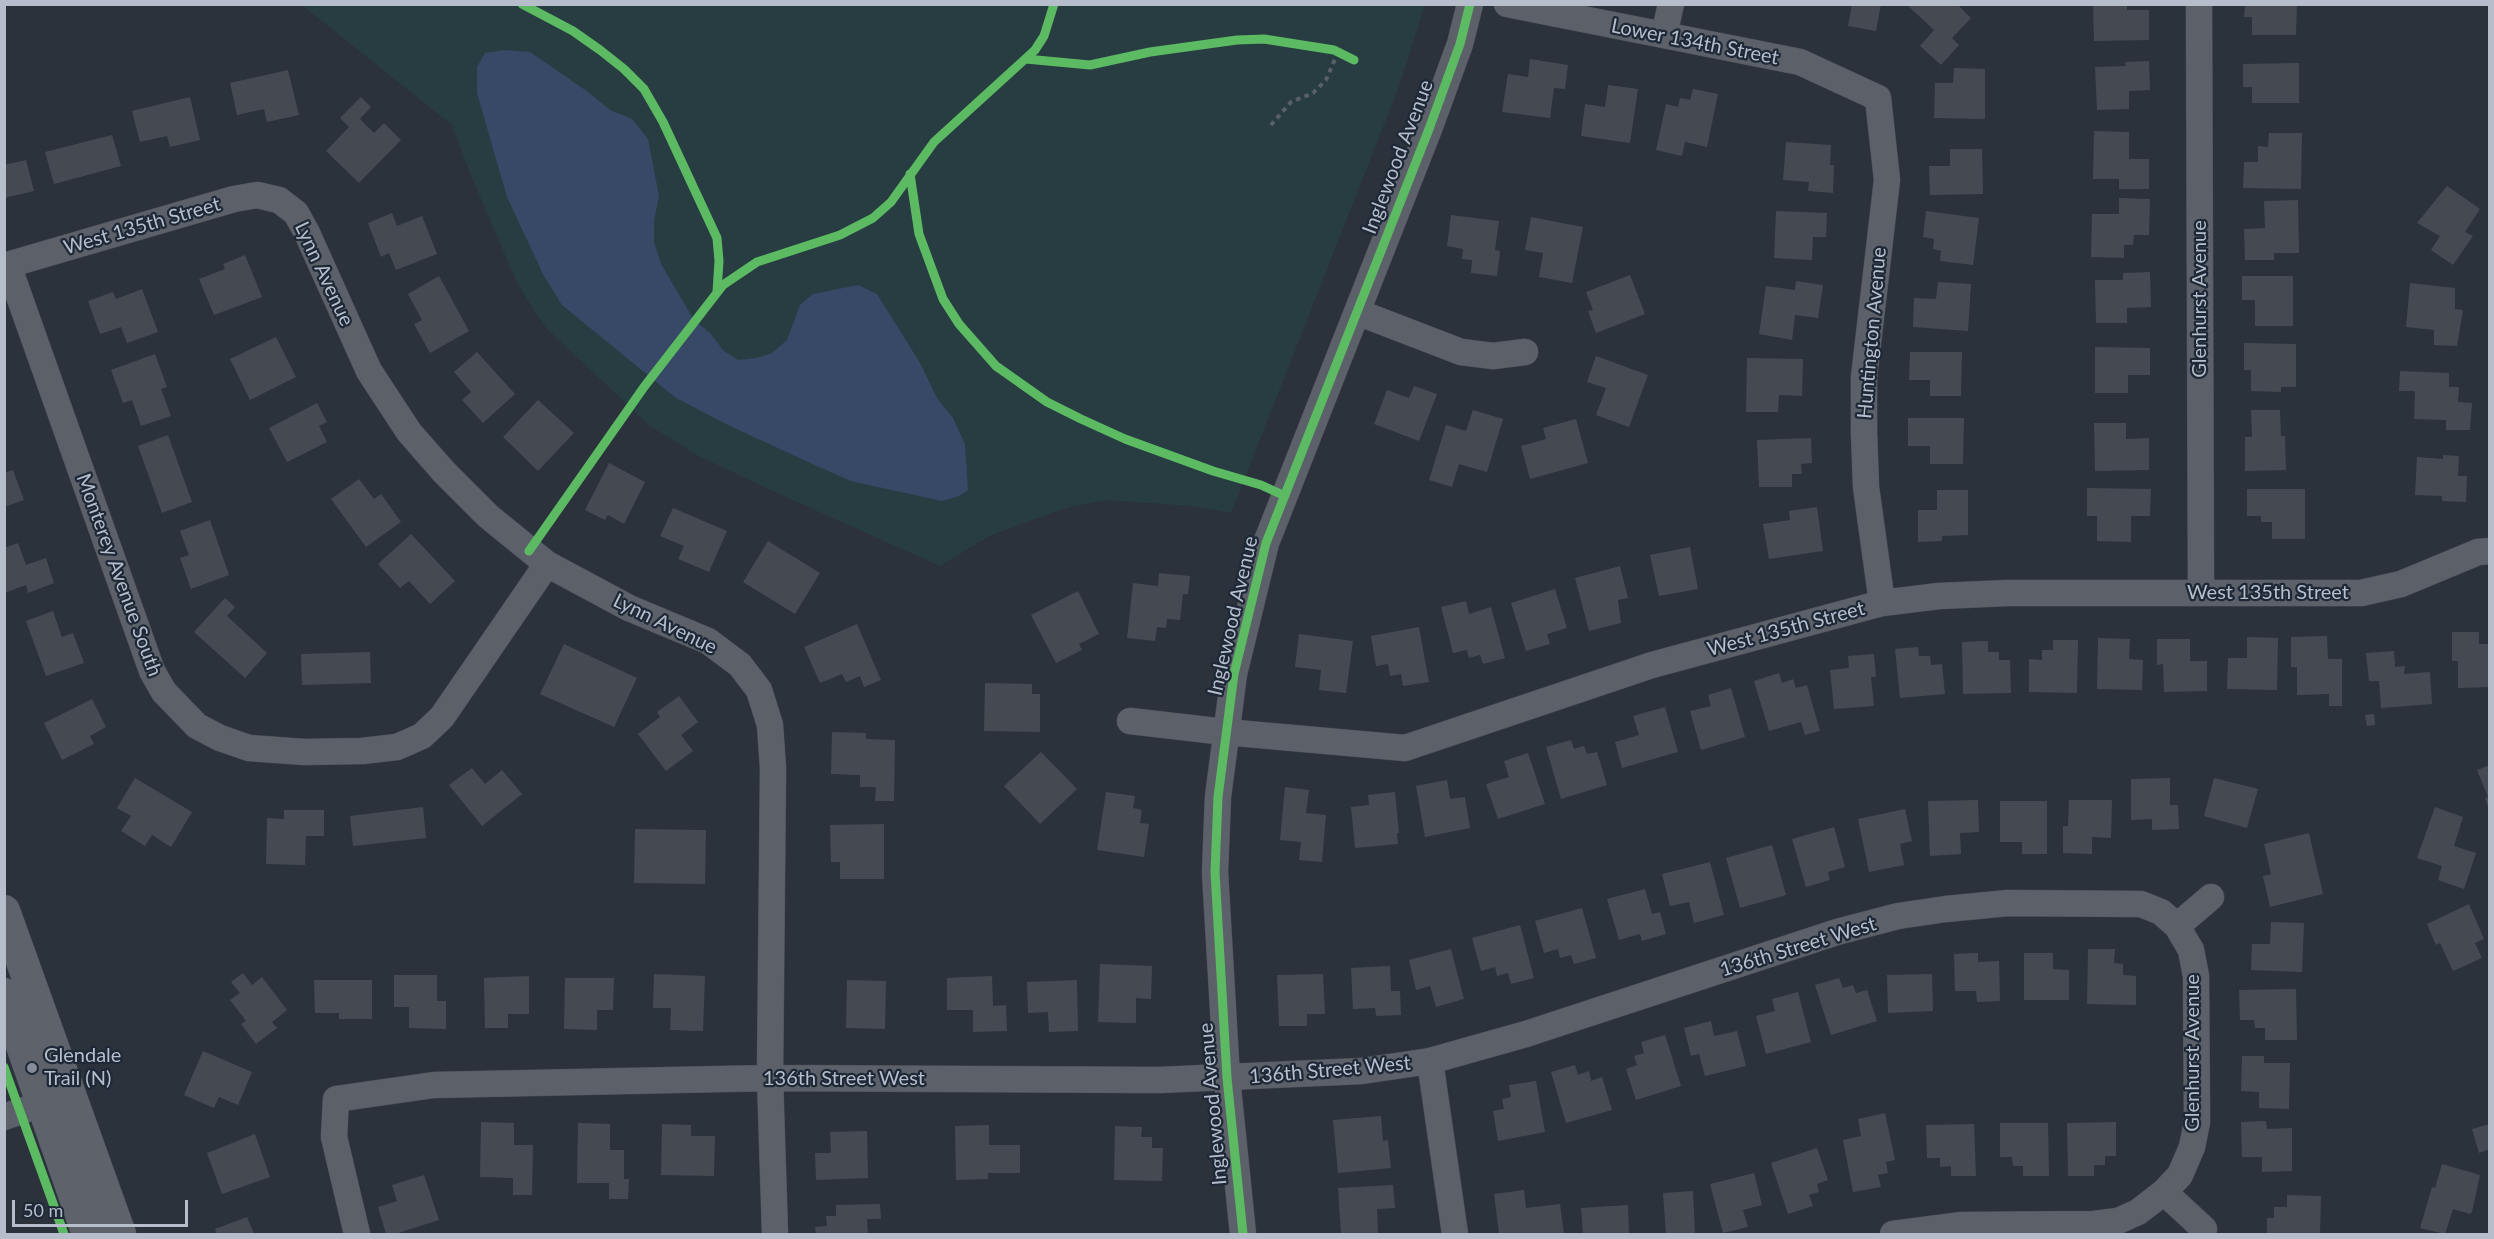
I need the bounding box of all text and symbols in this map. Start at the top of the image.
street label: Lower 134th Street [1609,14,1781,70]
street label: Inglewood Avenue [1358,77,1438,237]
street label: West 135th Street [61,192,223,260]
street label: Lynn Avenue [289,218,359,330]
street label: Glenhurst Avenue [2188,220,2212,378]
street label: Huntington Avenue [1853,246,1891,420]
street label: Monterey Avenue South [71,470,167,680]
street label: Inglewood Avenue [1203,534,1263,698]
street label: West 135th Street [2187,581,2349,605]
street label: Lynn Avenue [609,589,721,659]
street label: West 135th Street [1705,596,1867,662]
street label: 136th Street West [1717,912,1879,982]
street label: Glenhurst Avenue [2181,974,2205,1132]
street label: Inglewood Avenue [1194,1022,1232,1186]
place label: Glendale Trail (N) [44,1044,121,1091]
street label: 136th Street West [1248,1051,1412,1089]
marker: Glendale Trail (N) [25,1061,39,1075]
street label: 136th Street West [763,1067,925,1091]
scale bar [15,1188,190,1226]
text: 50 m [23,1199,63,1221]

